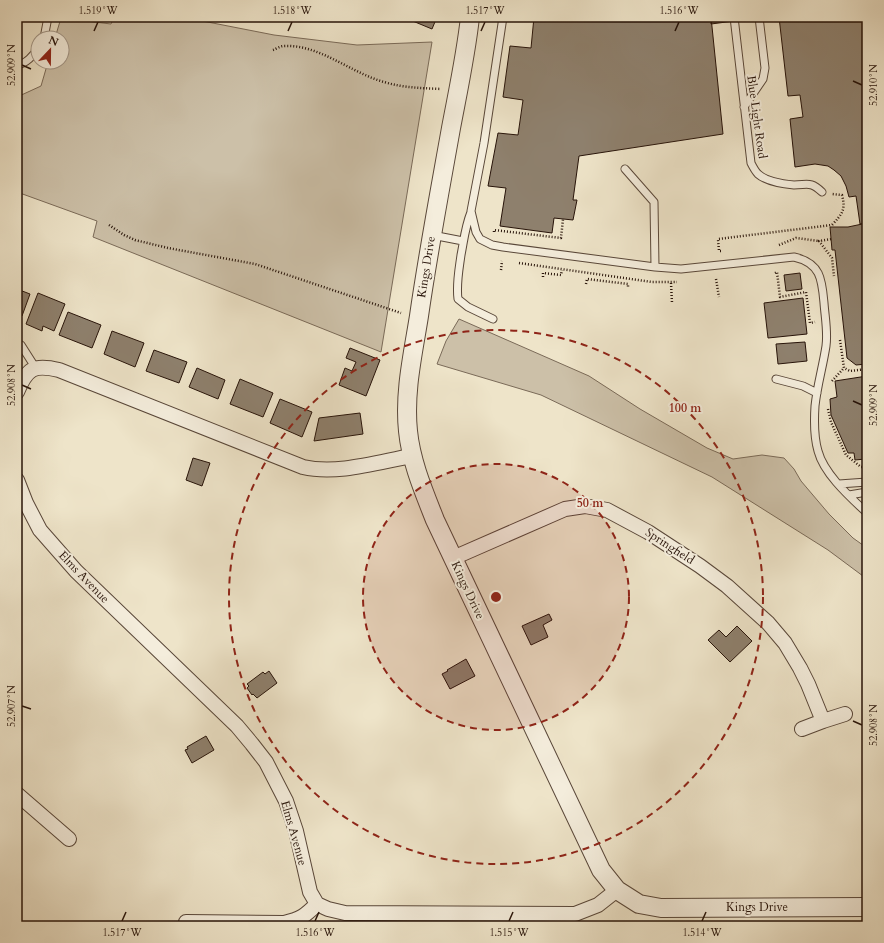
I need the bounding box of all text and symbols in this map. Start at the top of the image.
text: 1.519°W [78,4,119,18]
text: 1.518°W [272,4,313,18]
text: 1.517°W [465,4,506,18]
text: 1.516°W [659,4,700,18]
north arrow [30,30,70,70]
text: N [46,32,61,50]
text: 52.909°N [5,44,19,86]
text: 52.910°N [867,64,881,106]
street label: Blue Light Road [743,74,771,160]
street label: Kings Drive [413,235,439,299]
text: 52.908°N [5,364,19,406]
text: 52.909°N [867,384,881,426]
text: 100 m [669,400,702,416]
text: 50 m [577,495,604,511]
street label: Springfield [642,524,698,568]
street label: Elms Avenue [55,547,113,607]
street label: Kings Drive [448,558,488,622]
centre of rings [489,590,503,604]
text: 52.907°N [5,685,19,727]
text: 52.908°N [867,704,881,746]
street label: Elms Avenue [277,799,311,867]
street label: Kings Drive [726,899,788,915]
text: 1.517°W [102,926,143,940]
text: 1.516°W [295,926,336,940]
text: 1.515°W [489,926,530,940]
text: 1.514°W [682,926,723,940]

